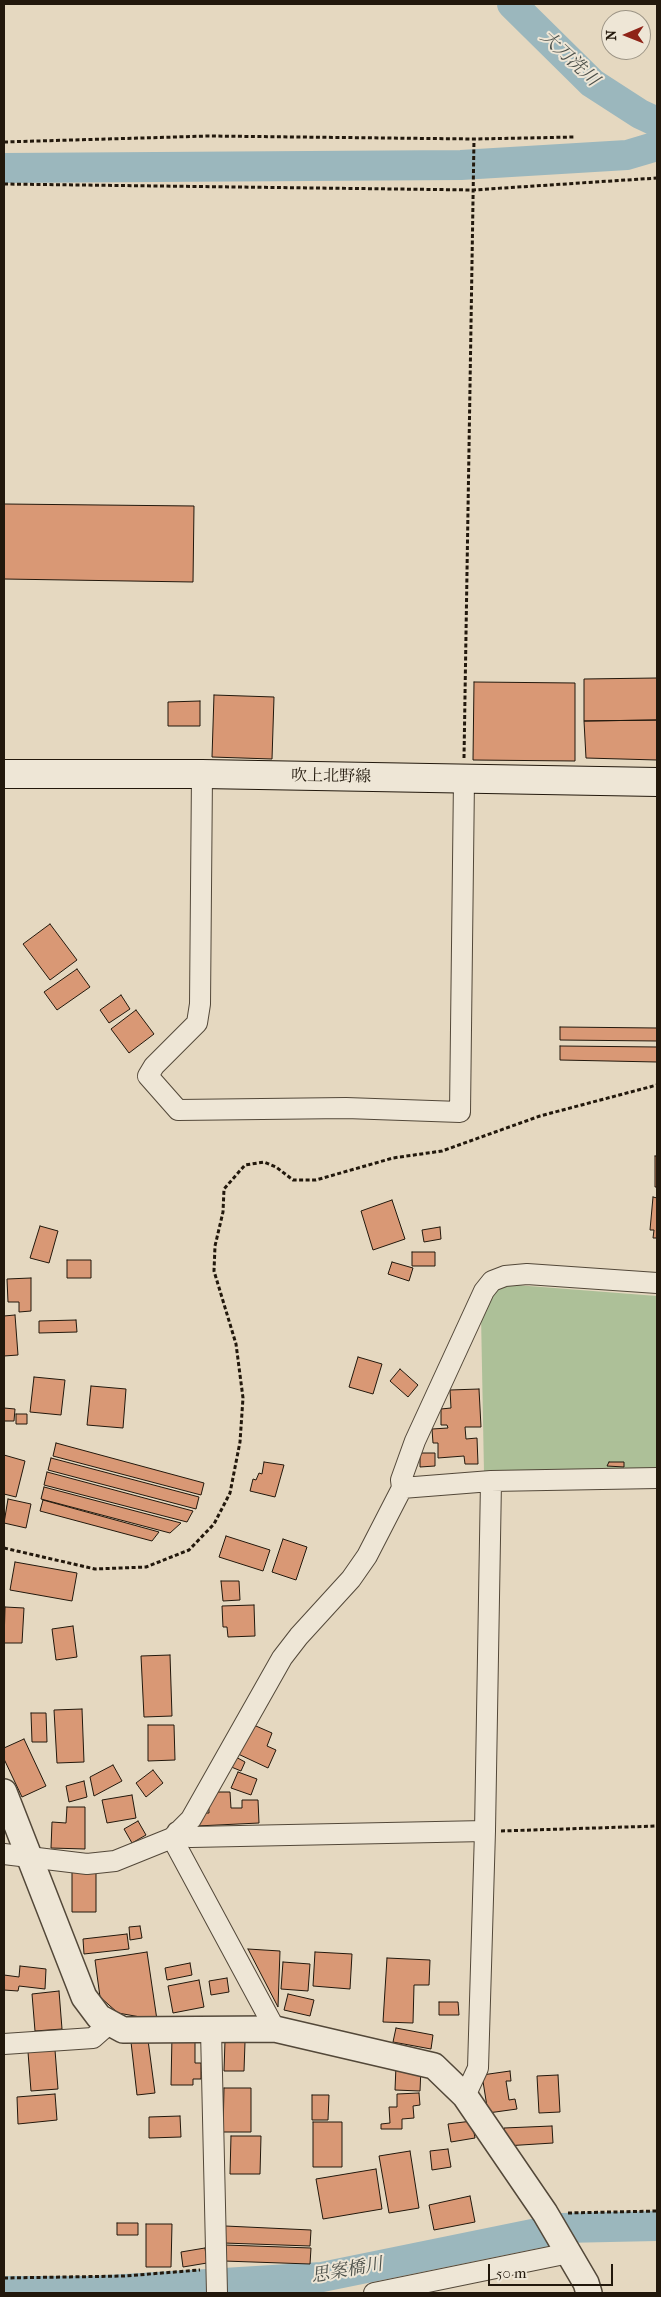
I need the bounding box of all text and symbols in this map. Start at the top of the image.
north arrow [601,10,651,60]
water label: 大刀洗川 [535,27,603,91]
text: N [603,30,620,41]
street label: 吹上北野線 [291,767,371,787]
water label: 思案橋川 [310,2254,384,2288]
scale bar [491,2254,616,2286]
text: 50 m [496,2264,526,2282]

